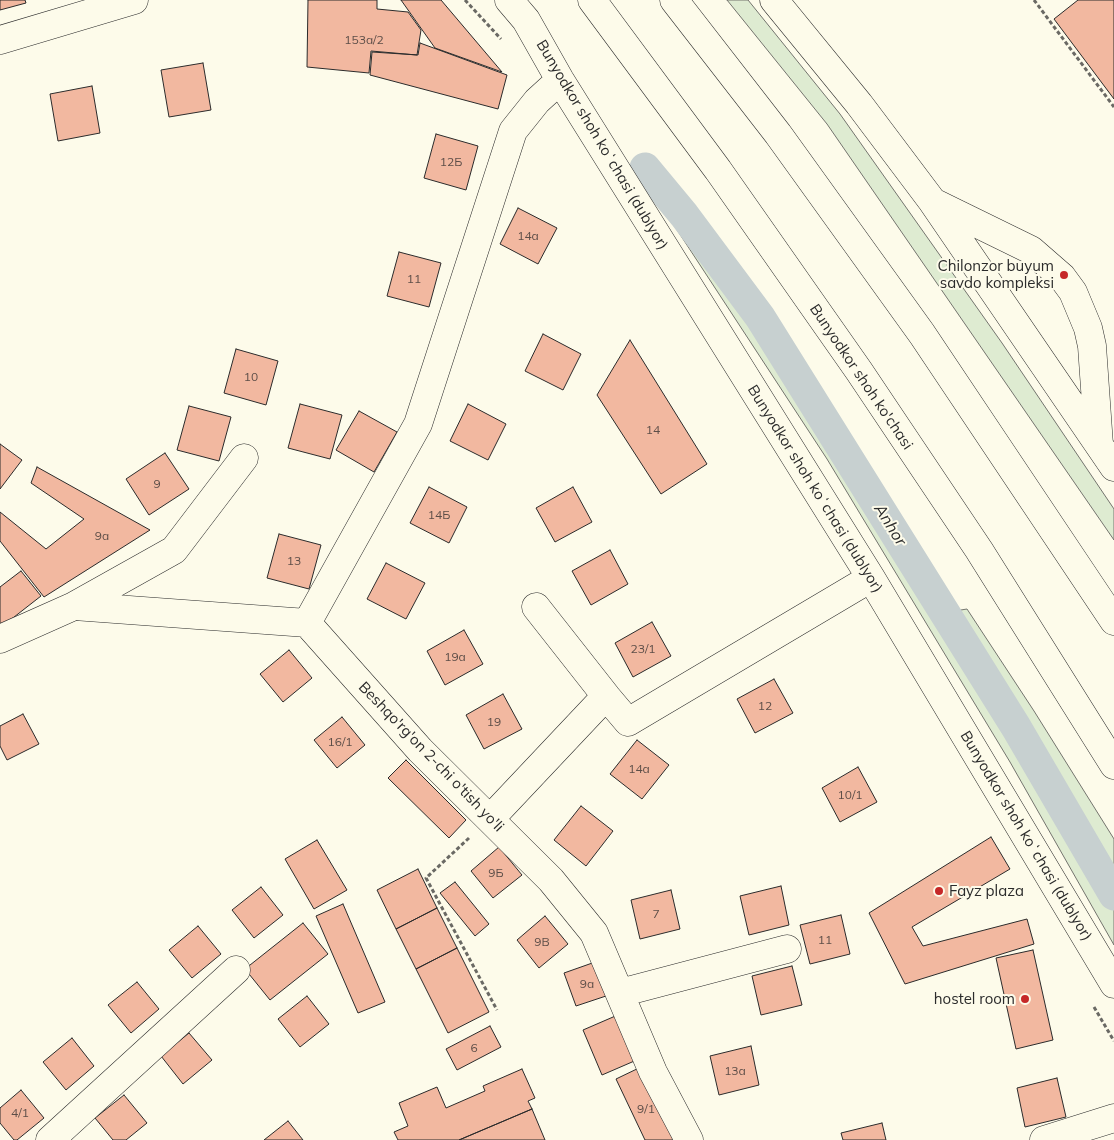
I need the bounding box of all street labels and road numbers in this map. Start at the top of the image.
street label: Bunyodkor shoh koʻchasi (dublyor) [532,37,672,253]
street label: Bunyodkor shoh ko'chasi [806,301,916,453]
street label: Bunyodkor shoh koʻchasi (dublyor) [743,382,887,596]
street label: Beshqo'rg'on 2-chi o'tish yo'li [355,678,507,836]
street label: Bunyodkor shoh koʻchasi (dublyor) [956,728,1096,944]

